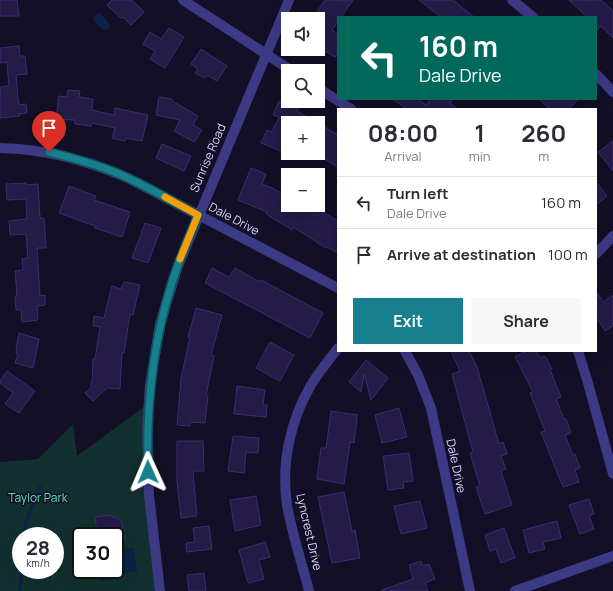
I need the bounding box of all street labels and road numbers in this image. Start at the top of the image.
street label: Sunrise Road [185,121,230,195]
street label: Dale Drive [206,198,263,239]
street label: Dale Drive [442,437,471,495]
street label: Lyncrest Drive [292,492,327,572]

